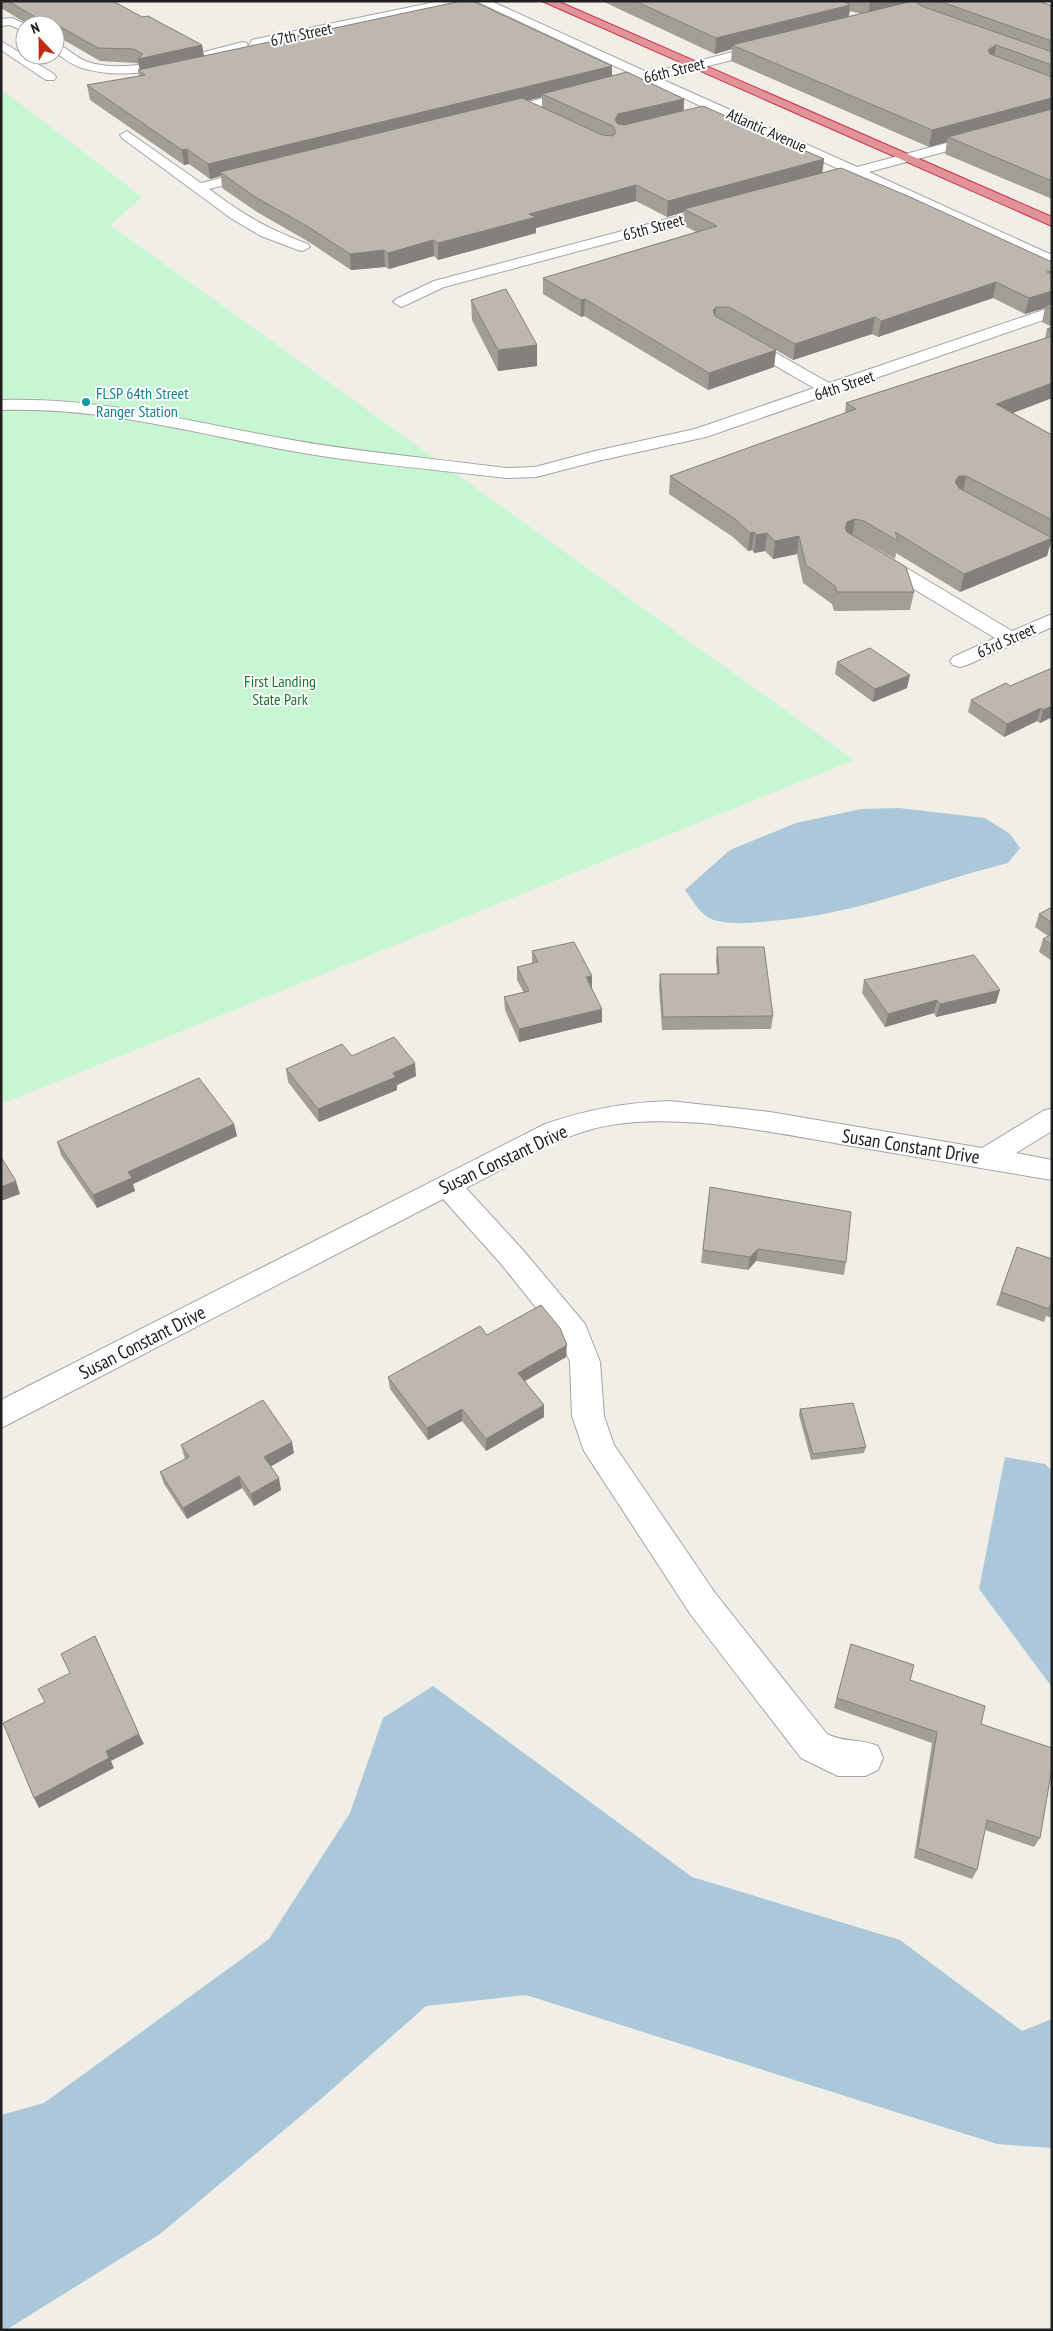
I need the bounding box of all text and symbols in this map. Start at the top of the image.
north arrow [15,15,65,65]
text: N [28,18,42,38]
street label: 67th Street [268,18,334,50]
street label: 66th Street [641,53,707,87]
street label: Atlantic Avenue [724,103,810,157]
street label: 65th Street [620,209,686,245]
street label: 64th Street [811,365,877,405]
place label: FLSP 64th Street Ranger Station [96,383,189,421]
marker: FLSP 64th Street Ranger Station [80,396,92,408]
street label: 63rd Street [974,618,1039,662]
park label: First Landing State Park [244,671,316,709]
street label: Susan Constant Drive [435,1119,571,1199]
street label: Susan Constant Drive [841,1123,982,1169]
street label: Susan Constant Drive [75,1300,209,1384]

